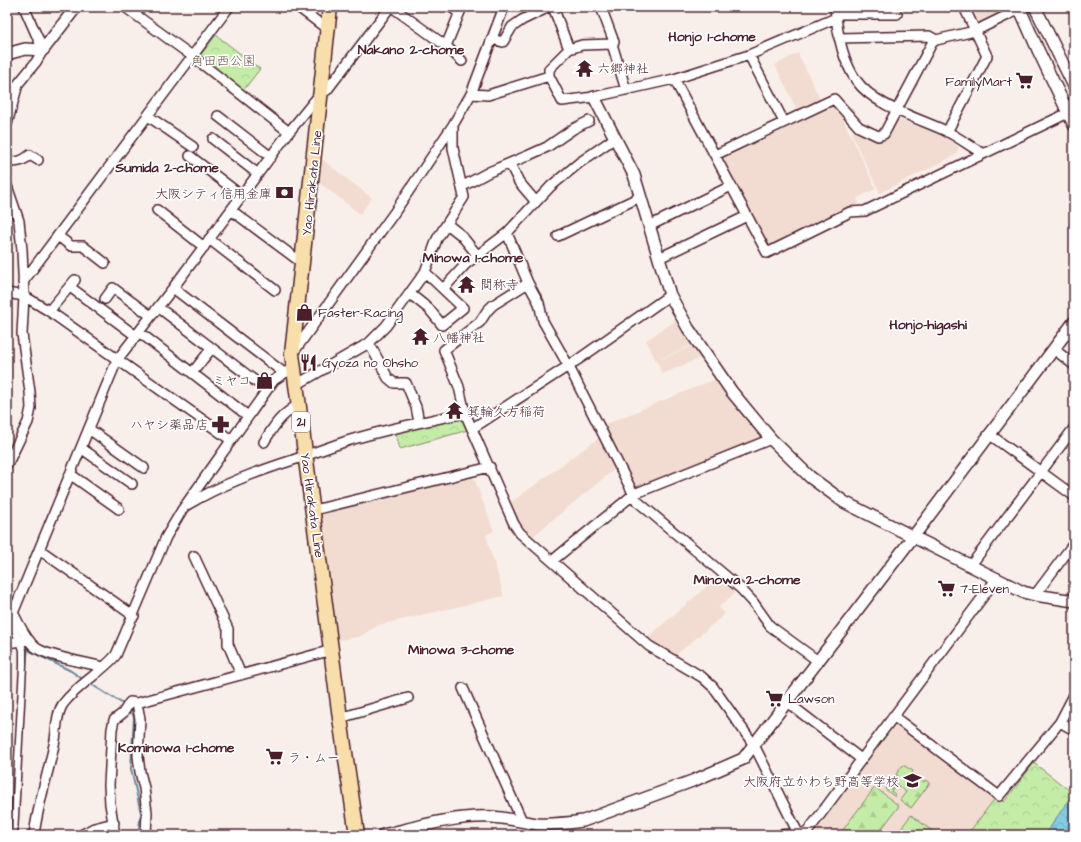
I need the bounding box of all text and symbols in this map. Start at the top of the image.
district label: Honjo 1-chome [668,27,756,47]
district label: Nakano 2-chome [358,40,465,60]
park label: 角田西公園 [190,52,256,70]
temple icon: 六郷神社 [574,58,594,78]
place label: 六郷神社 [597,60,649,78]
supermarket icon: FamilyMart [1015,71,1035,91]
place label: FamilyMart [945,73,1013,92]
street label: Yao Hirakata Line [298,130,326,237]
district label: Sumida 2-chome [114,158,219,178]
bank icon: 大阪シティ信用金庫 [275,183,295,203]
place label: 大阪シティ信用金庫 [155,185,272,203]
district label: Minowa 1-chome [423,248,524,268]
temple icon: 間称寺 [457,274,477,294]
place label: 間称寺 [480,276,519,294]
shop icon: Faster-Racing [295,302,315,322]
place label: Faster-Racing [318,304,403,323]
district label: Honjo-higashi [889,315,968,336]
temple icon: 八幡神社 [410,327,430,347]
place label: 八幡神社 [433,329,485,347]
restaurant icon: Gyoza no Ohsho [299,352,319,372]
place label: Gyoza no Ohsho [322,354,419,373]
shop icon: ミヤコ [254,370,274,390]
place label: ミヤコ [212,372,251,390]
temple icon: 箕輪久方稲荷 [444,401,464,421]
place label: 箕輪久方稲荷 [467,403,545,421]
road number: 21 [292,412,310,432]
pharmacy icon: ハヤシ薬品店 [211,414,231,434]
place label: ハヤシ薬品店 [130,416,208,434]
street label: Yao Hirakata Line [296,451,328,559]
district label: Minowa 2-chome [693,570,801,590]
supermarket icon: 7-Eleven [937,578,957,598]
place label: 7-Eleven [960,580,1010,598]
district label: Minowa 3-chome [408,640,515,660]
supermarket icon: Lawson [765,688,785,708]
place label: Lawson [788,690,835,708]
district label: Kominowa 1-chome [118,738,235,758]
supermarket icon: ラ・ムー [265,747,285,767]
place label: ラ・ムー [288,749,339,767]
school or university icon: 大阪府立かわち野高等学校 [902,771,922,791]
place label: 大阪府立かわち野高等学校 [743,773,899,791]

